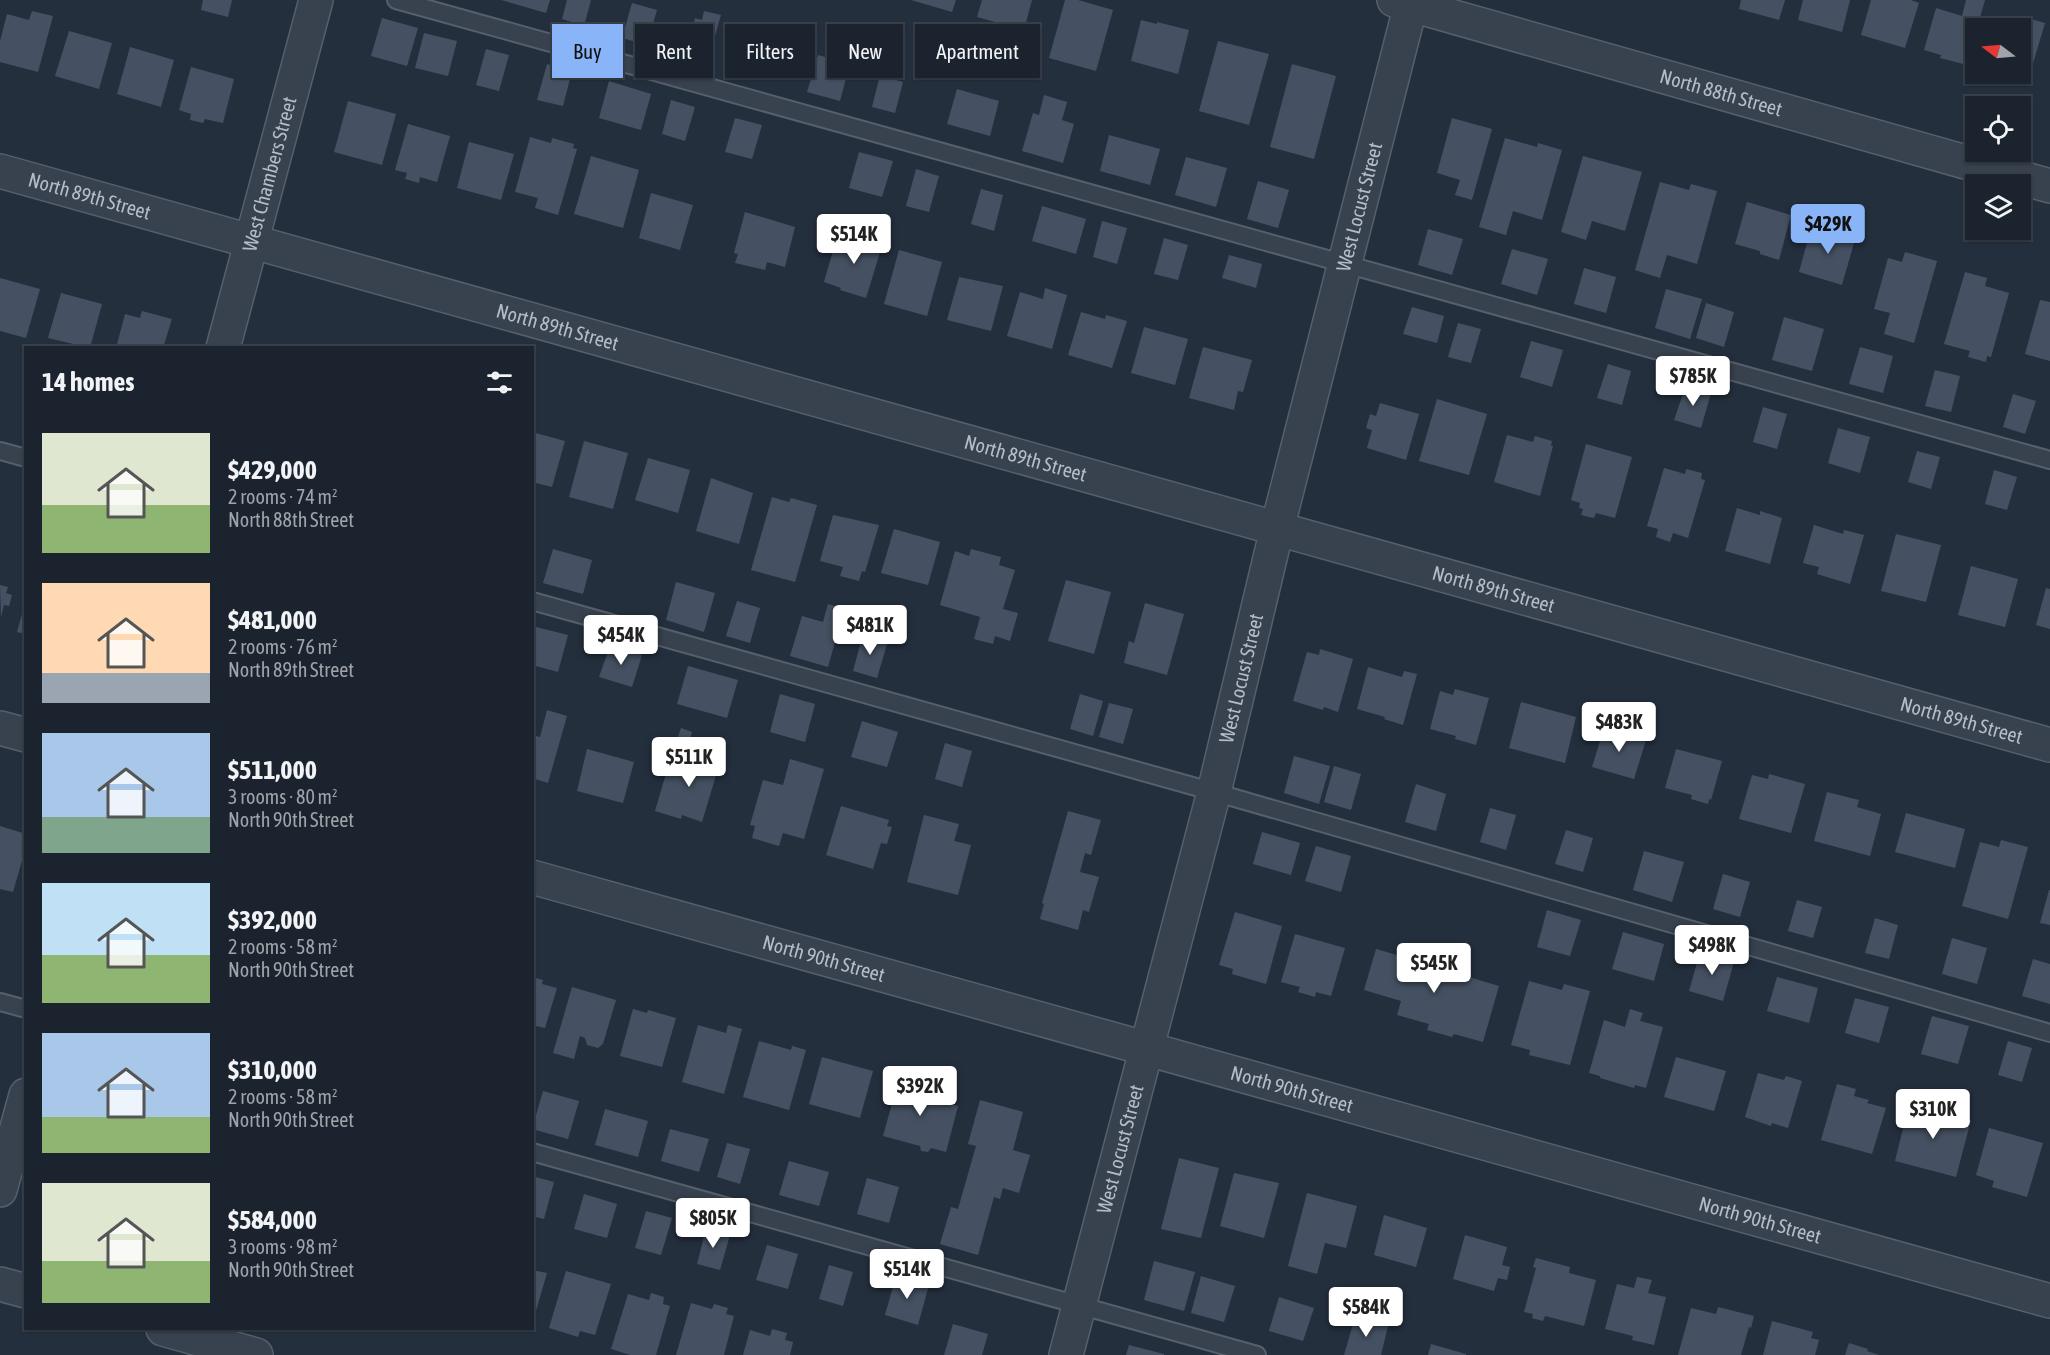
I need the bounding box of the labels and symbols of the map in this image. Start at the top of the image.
north arrow [1965,18,2031,84]
street label: North 88th Street [1657,64,1785,121]
street label: West Chambers Street [237,94,301,254]
street label: West Locust Street [1331,140,1386,274]
street label: North 89th Street [26,168,154,224]
pin: $429K [1786,204,1870,255]
pin: $514K [812,214,896,265]
street label: North 89th Street [494,299,622,355]
pin: $785K [1651,356,1735,407]
street label: North 89th Street [962,430,1090,486]
street label: North 89th Street [1430,561,1558,617]
pin: $481K [828,605,912,656]
street label: West Locust Street [1214,611,1267,745]
pin: $454K [579,615,663,666]
street label: North 89th Street [1898,692,2026,748]
pin: $483K [1577,702,1661,753]
pin: $511K [647,737,731,788]
pin: $498K [1670,925,1754,976]
street label: North 90th Street [760,930,888,986]
pin: $545K [1392,943,1476,994]
street label: North 90th Street [1228,1061,1356,1117]
pin: $392K [878,1066,962,1117]
street label: West Locust Street [1092,1082,1148,1216]
pin: $310K [1891,1089,1975,1140]
street label: North 90th Street [1696,1191,1824,1248]
pin: $805K [671,1198,755,1249]
pin: $514K [865,1249,949,1300]
pin: $584K [1324,1287,1408,1338]

